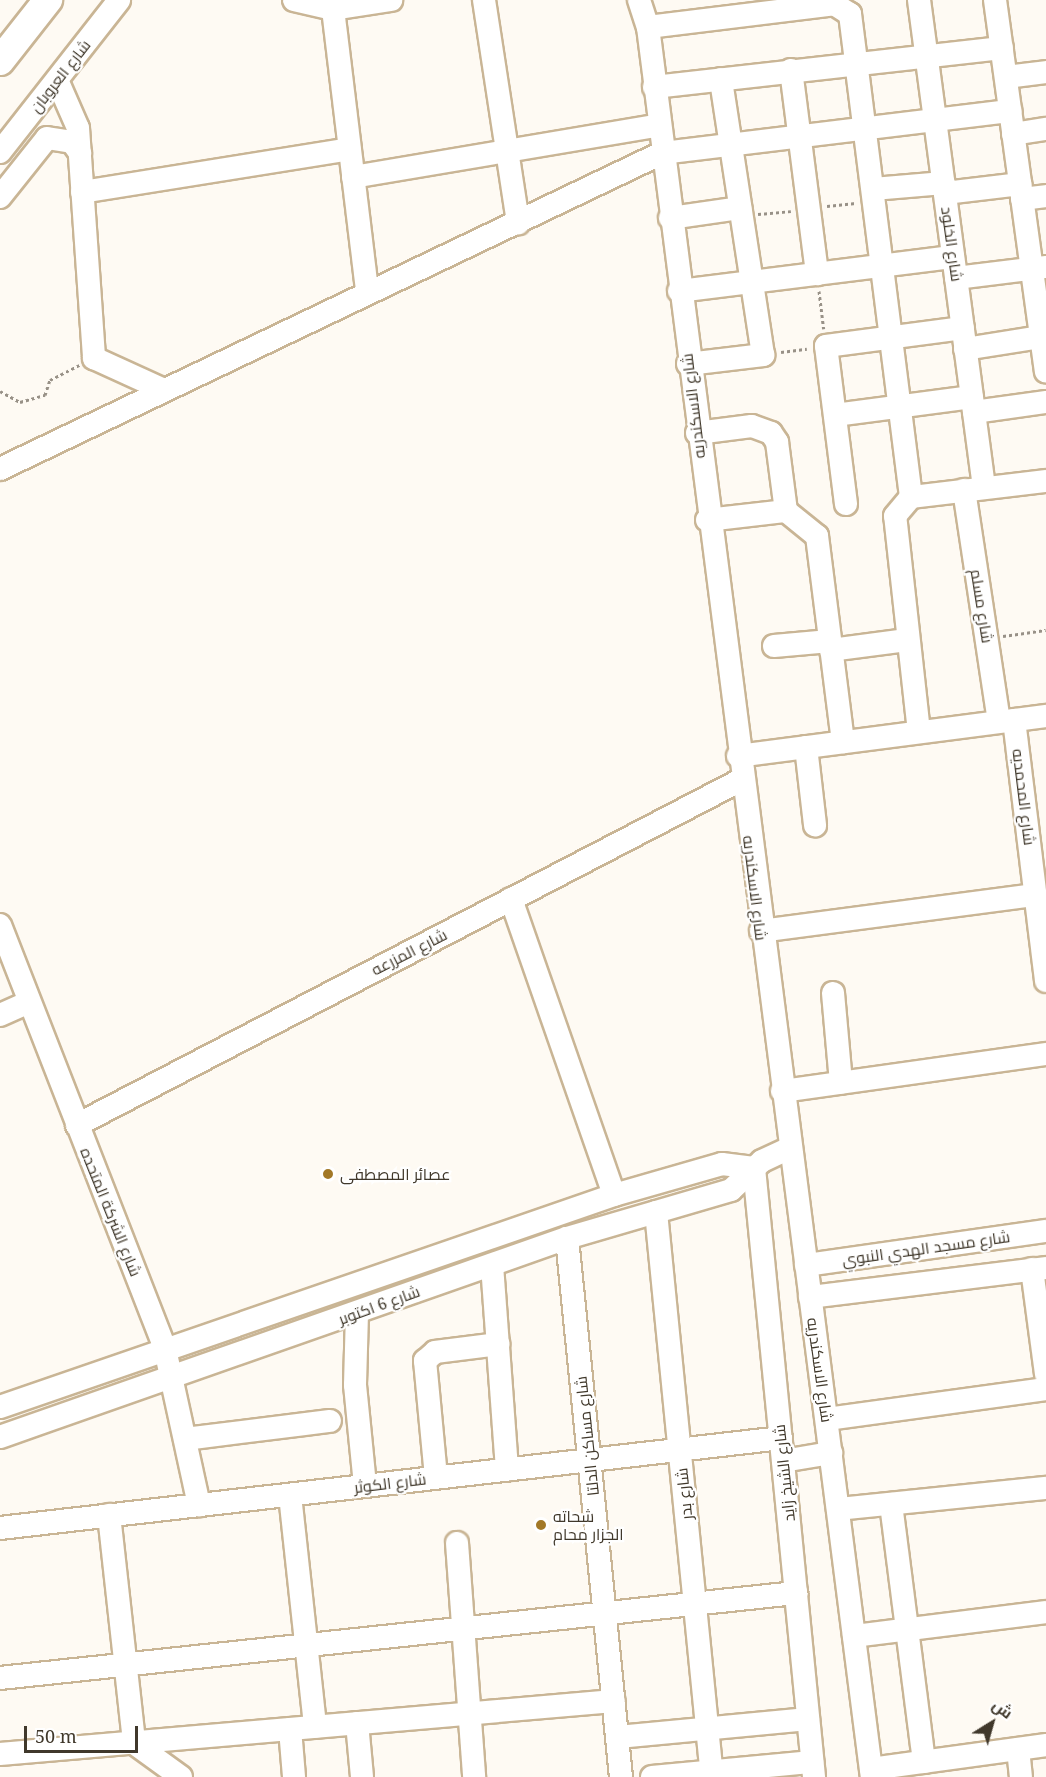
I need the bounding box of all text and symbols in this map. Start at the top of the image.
street label: شارع العروبان [26,36,94,116]
street label: شارع الخلود [937,205,967,283]
street label: شارع الاسكندريه [677,352,709,460]
street label: شارع مسلم [967,568,997,644]
street label: شارع المحمديه [1009,748,1039,846]
street label: شارع الاسكندريه [739,834,771,942]
street label: شارع المزرعه [368,925,450,979]
street label: شارع الشركة المتحده [76,1145,146,1279]
place label: عصائر المصطفى [340,1164,451,1184]
marker: عصائر المصطفى [321,1167,335,1181]
street label: شارع مسجد الهدي النبوي [841,1227,1011,1269]
street label: شارع 6 اكتوبر [336,1281,422,1329]
street label: شارع الاسكندريه [803,1316,837,1424]
street label: شارع مساكن الدلتا [571,1375,603,1497]
street label: شارع الشيخ زايد [769,1423,799,1523]
street label: شارع بدر [672,1467,696,1521]
street label: شارع الكوثر [353,1469,427,1497]
place label: شحاته الجزار محام [553,1506,623,1544]
marker: شحاته الجزار محام [534,1518,548,1532]
north arrow [962,1693,1022,1753]
text: ش [988,1694,1018,1724]
scale bar [27,1714,141,1752]
text: 50 m [35,1724,77,1748]

